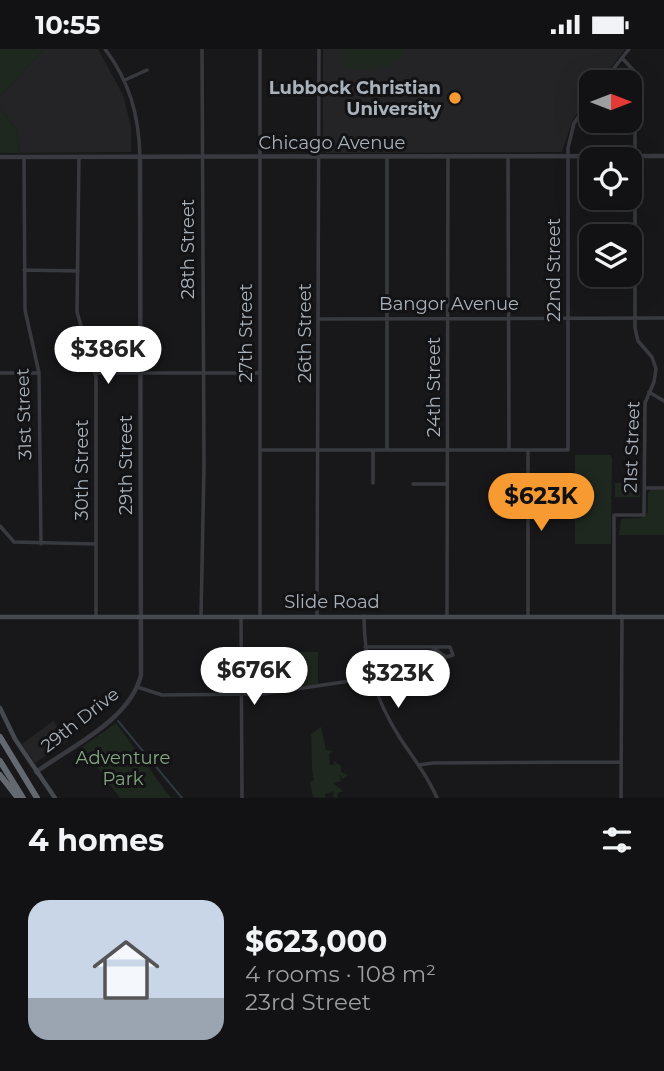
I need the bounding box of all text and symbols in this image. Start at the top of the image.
text: 10:55 [35,9,100,41]
north arrow [579,70,642,133]
map controls [579,70,642,287]
place label: Lubbock Christian University [269,77,441,120]
marker: Lubbock Christian University [447,90,463,106]
street label: Chicago Avenue [259,132,406,154]
button: locate [579,147,642,210]
street label: 28th Street [177,199,199,299]
street label: 22nd Street [543,218,565,322]
button: layers [579,224,642,287]
street label: 27th Street [235,283,257,383]
street label: 26th Street [294,283,316,383]
street label: Bangor Avenue [379,293,519,315]
pin: $386K [59,327,157,386]
text: $386K [70,335,146,363]
street label: 24th Street [423,337,445,437]
street label: 31st Street [11,368,37,460]
street label: 21st Street [619,401,645,493]
street label: 29th Street [115,415,137,515]
street label: 30th Street [71,420,93,520]
pin: $623K [492,473,590,533]
text: $623K [504,482,578,510]
street label: Slide Road [284,591,380,613]
pin: $676K [205,647,303,707]
pin: $323K [349,651,447,710]
text: $676K [217,656,291,684]
text: $323K [362,659,434,687]
street label: 29th Drive [37,683,123,757]
park label: Adventure Park [76,747,171,790]
icon: filters [598,821,636,859]
text: 4 homes [28,822,164,859]
text: $623,000 [245,923,387,960]
icon: home [84,928,168,1012]
text: 4 rooms · 108 m² [245,960,436,988]
text: 23rd Street [245,988,371,1016]

